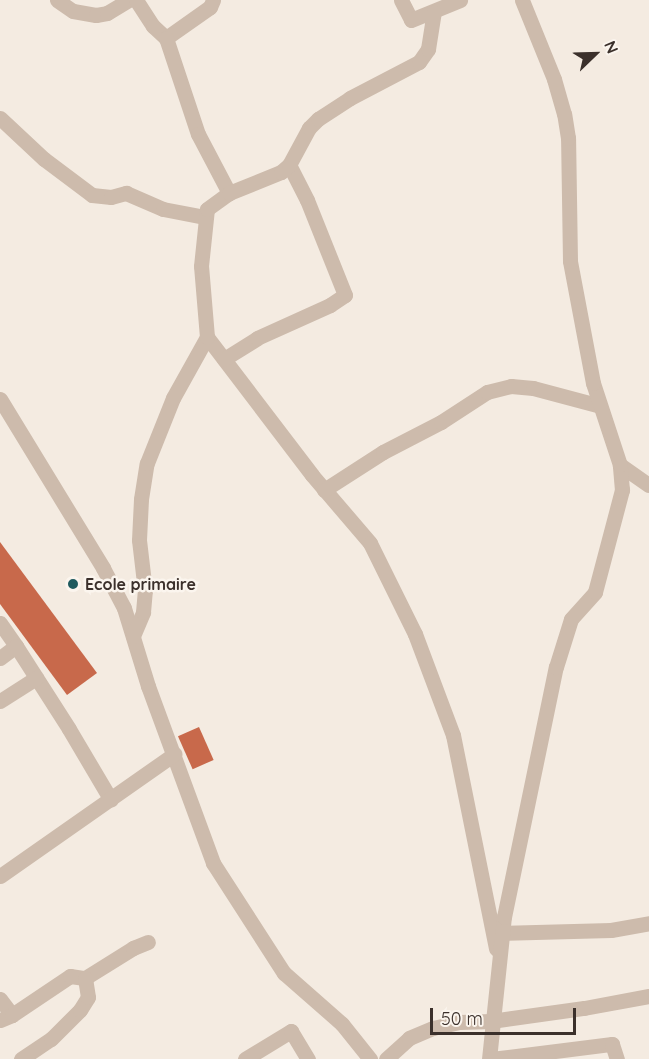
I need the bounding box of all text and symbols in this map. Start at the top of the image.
north arrow [565,24,625,84]
text: N [600,38,623,56]
place label: Ecole primaire [85,574,196,594]
marker: Ecole primaire [66,577,80,591]
scale bar [433,996,578,1034]
text: 50 m [441,1007,483,1030]

